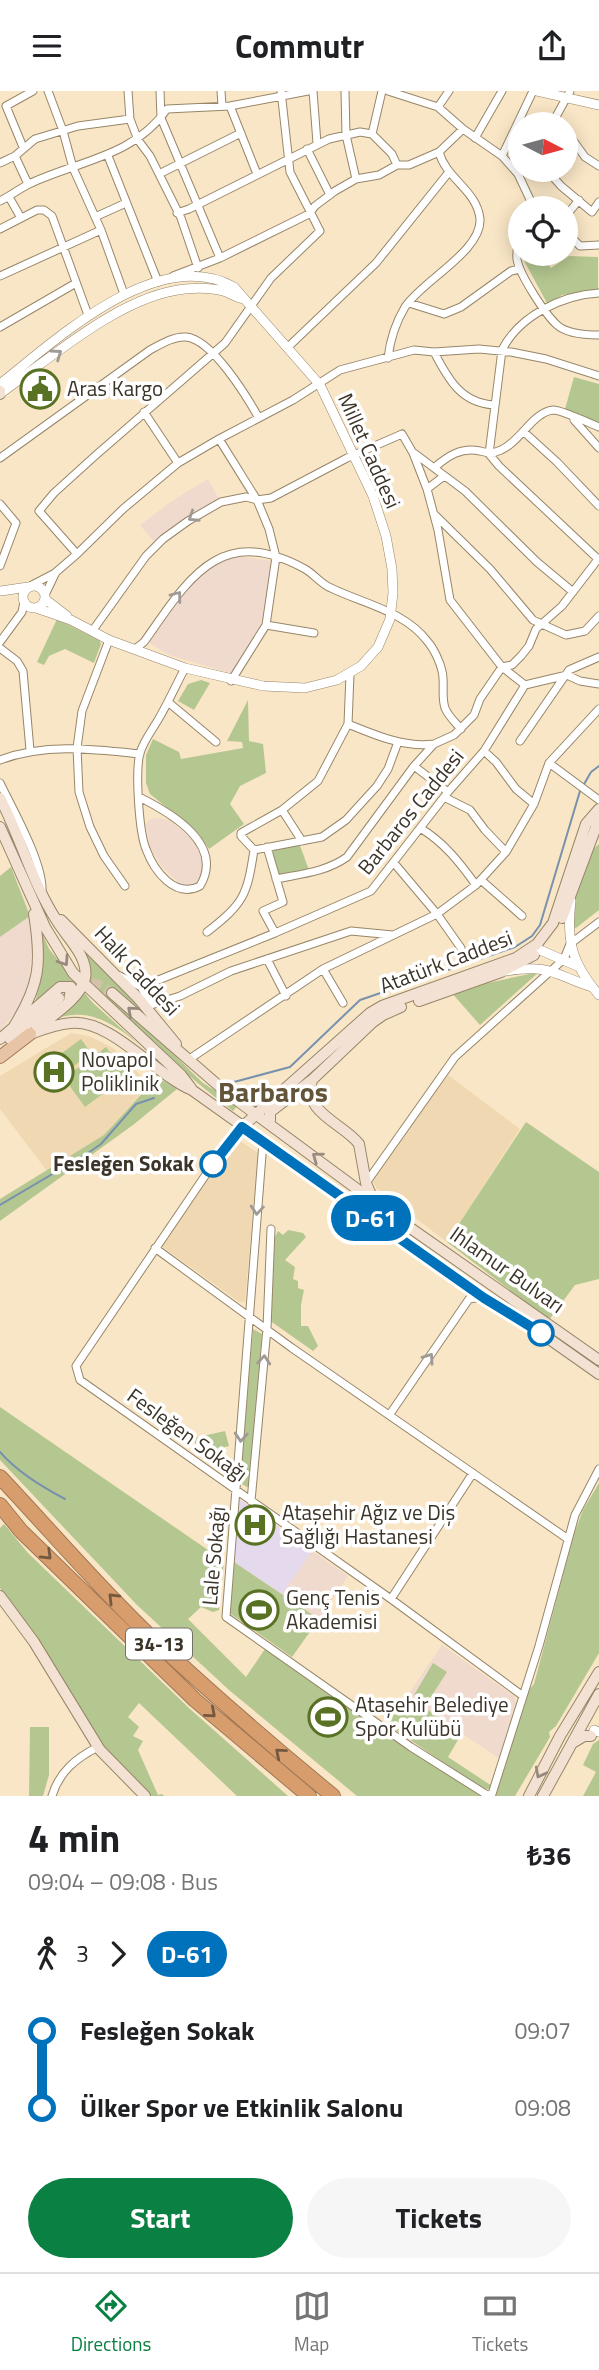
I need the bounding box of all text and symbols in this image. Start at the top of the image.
text: Commutr [235,22,364,70]
icon: menu [28,27,66,65]
icon: share [533,27,571,65]
north arrow [508,112,578,182]
map controls [508,112,578,266]
button: locate [508,196,578,266]
one-way arrow [49,350,62,362]
public building icon: Aras Kargo [19,368,61,410]
place label: Aras Kargo [67,372,163,404]
street label: Millet Caddesi [330,388,410,514]
one-way arrow [188,509,201,522]
one-way arrow [169,591,181,604]
street label: Barbaros Caddesi [349,741,471,881]
street label: Halk Caddesi [87,918,188,1023]
street label: Atatürk Caddesi [375,921,517,1001]
one-way arrow [56,953,68,966]
one-way arrow [127,1007,140,1019]
place label: Novapol Poliklinik [81,1043,159,1099]
hospital icon: Novapol Poliklinik [33,1051,75,1093]
district label: Barbaros [218,1070,328,1113]
place label: Fesleğen Sokak [53,1147,194,1179]
marker: Fesleğen Sokak [200,1151,226,1177]
one-way arrow [312,1153,325,1166]
line badge: D-61 [322,1195,420,1241]
text: D-61 [345,1200,397,1236]
one-way arrow [250,1205,265,1216]
street label: Ihlamur Bulvarı [444,1218,571,1321]
unlabelled marker [528,1320,554,1346]
one-way arrow [421,1353,433,1366]
one-way arrow [256,1354,271,1365]
street label: Fesleğen Sokağı [121,1379,255,1489]
one-way arrow [234,1432,249,1443]
place label: Ataşehir Ağız ve Diş Sağlığı Hastanesi [282,1496,455,1552]
hospital icon: Ataşehir Ağız ve Diş Sağlığı Hastanesi [234,1504,276,1546]
street label: Lale Sokağı [193,1505,233,1607]
one-way arrow [38,1547,51,1560]
place label: Genç Tenis Akademisi [286,1581,380,1637]
sports icon: Genç Tenis Akademisi [238,1589,280,1631]
one-way arrow [109,1594,122,1607]
road number: 34-13 [126,1629,192,1659]
place label: Ataşehir Belediye Spor Kulübü [355,1688,509,1744]
sports icon: Ataşehir Belediye Spor Kulübü [307,1696,349,1738]
one-way arrow [202,1705,215,1717]
one-way arrow [276,1748,288,1761]
one-way arrow [535,1766,548,1779]
text: 4 min [28,1809,120,1867]
text: ₺36 [527,1836,571,1875]
text: 09:04 – 09:08 · Bus [28,1864,218,1899]
icon: walk [28,1935,66,1973]
icon: forward [99,1935,137,1973]
text: 3 [76,1936,89,1971]
text: D-61 [161,1936,213,1972]
text: Fesleğen Sokak [80,2011,254,2050]
text: 09:07 [514,2013,571,2048]
text: Ülker Spor ve Etkinlik Salonu [80,2088,403,2127]
text: 09:08 [514,2090,571,2125]
button: Start [28,2178,293,2258]
button: Tickets [307,2178,571,2258]
tab: Directions [71,2287,151,2358]
tab: Map [293,2287,331,2358]
tab: Tickets [472,2287,528,2358]

